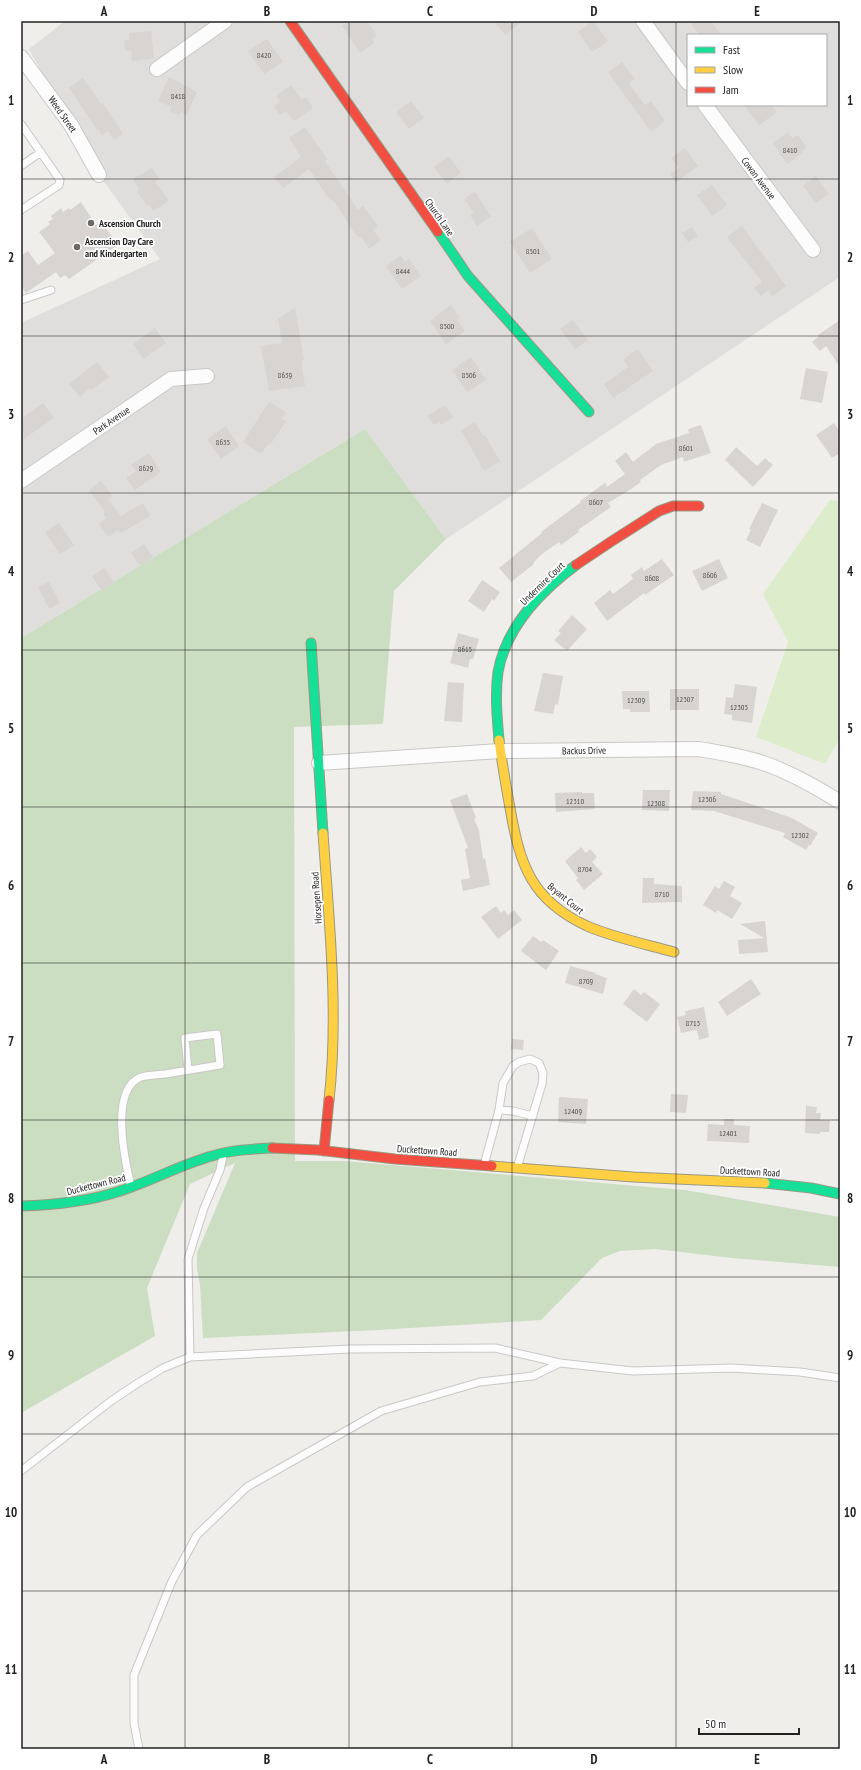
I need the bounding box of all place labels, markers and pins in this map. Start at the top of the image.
place label: Ascension Church [98,217,161,230]
marker: Ascension Church [86,218,96,228]
place label: Ascension Day Care and Kindergarten [84,235,153,260]
marker: Ascension Day Care and Kindergarten [72,242,82,252]

